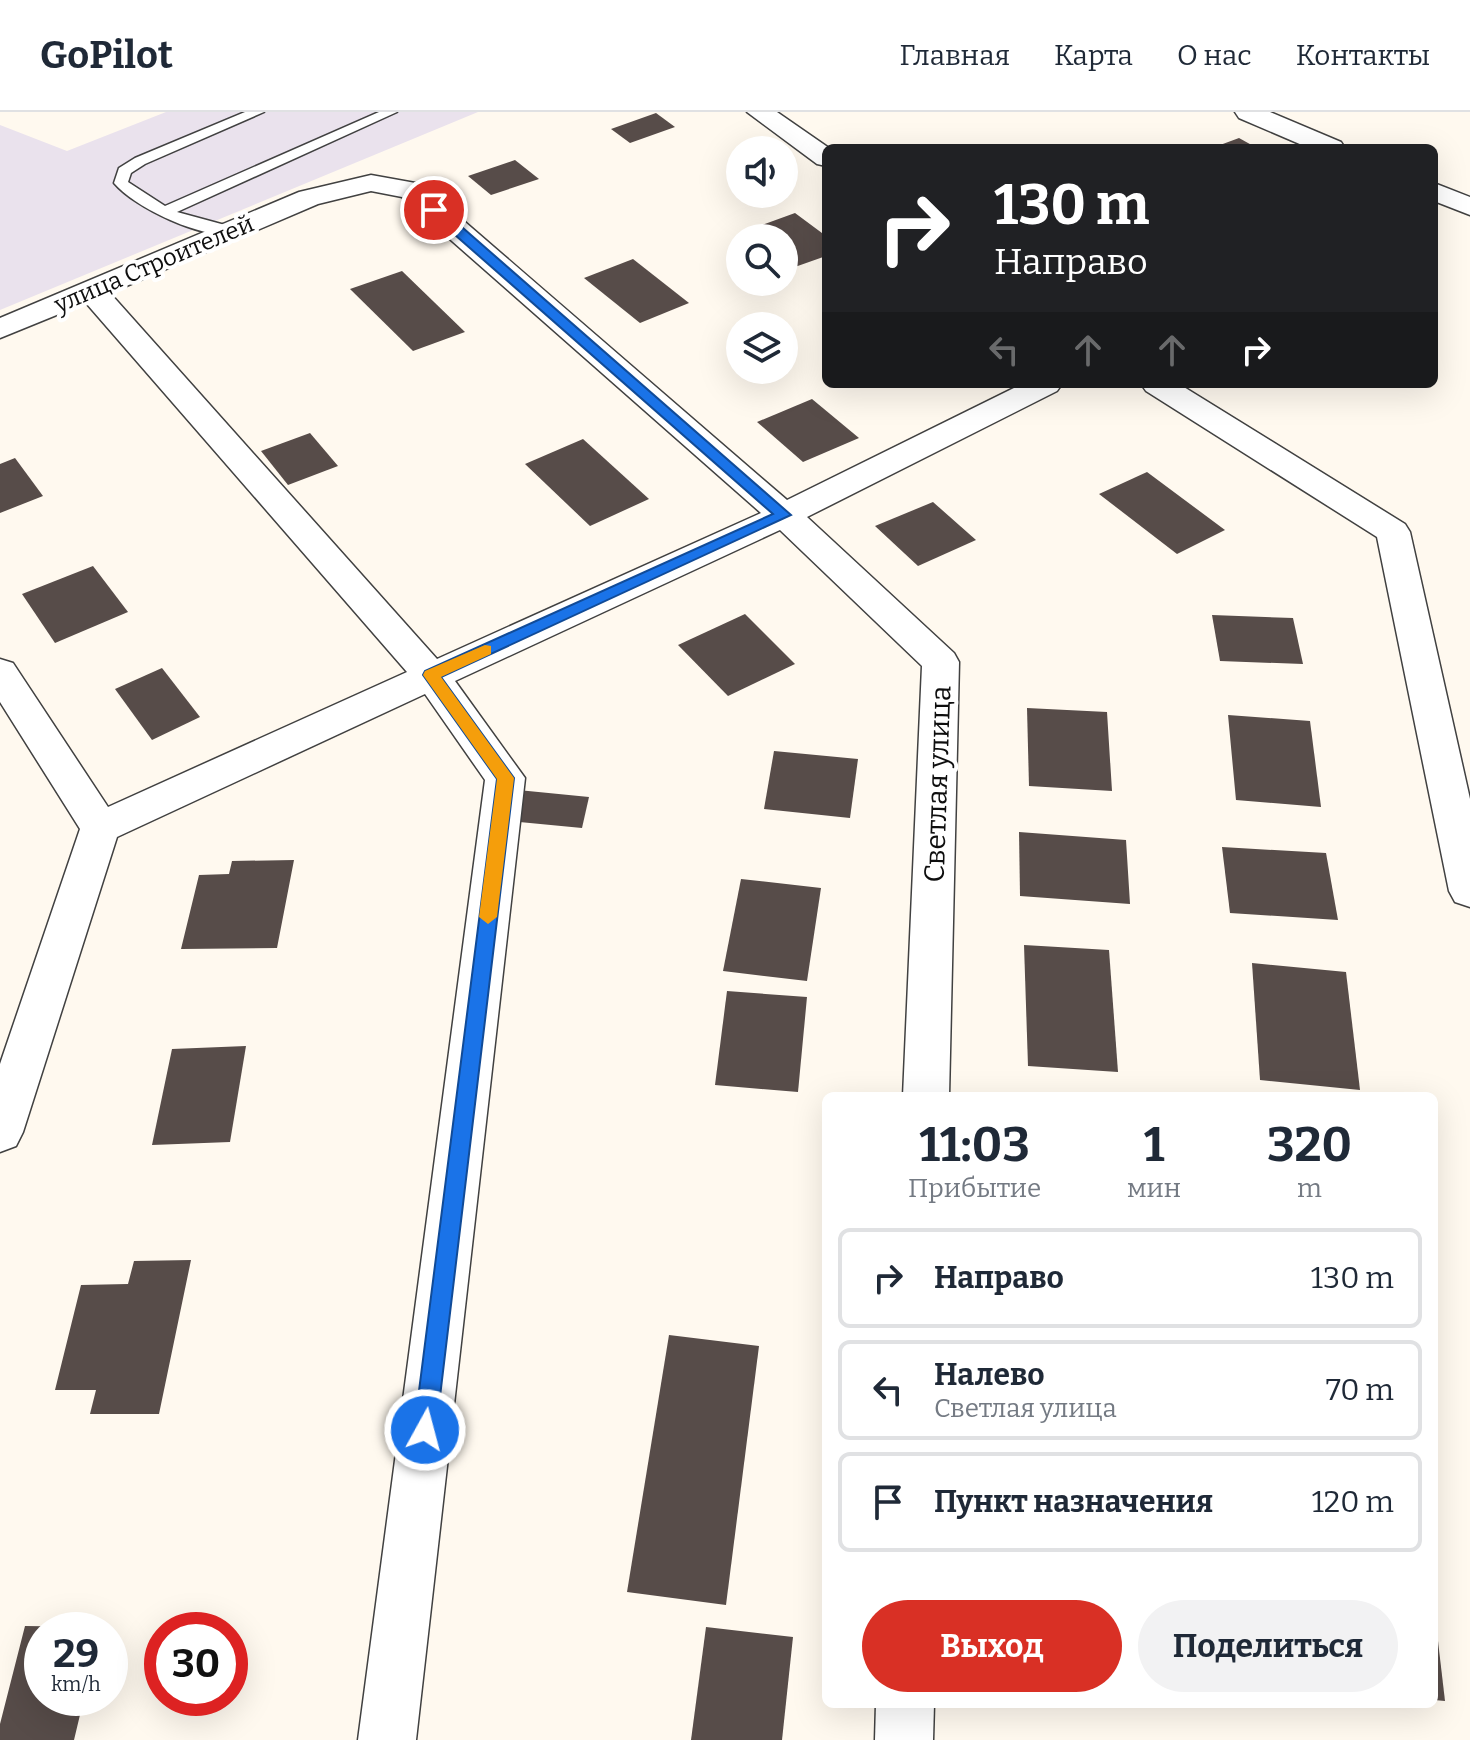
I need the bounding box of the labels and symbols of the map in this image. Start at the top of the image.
pin [400,176,468,244]
street label: улица Строителей [49,209,258,319]
street label: Светлая улица [918,685,957,883]
position arrow [383,1388,467,1472]
speed limit sign: 30 [144,1612,248,1716]

